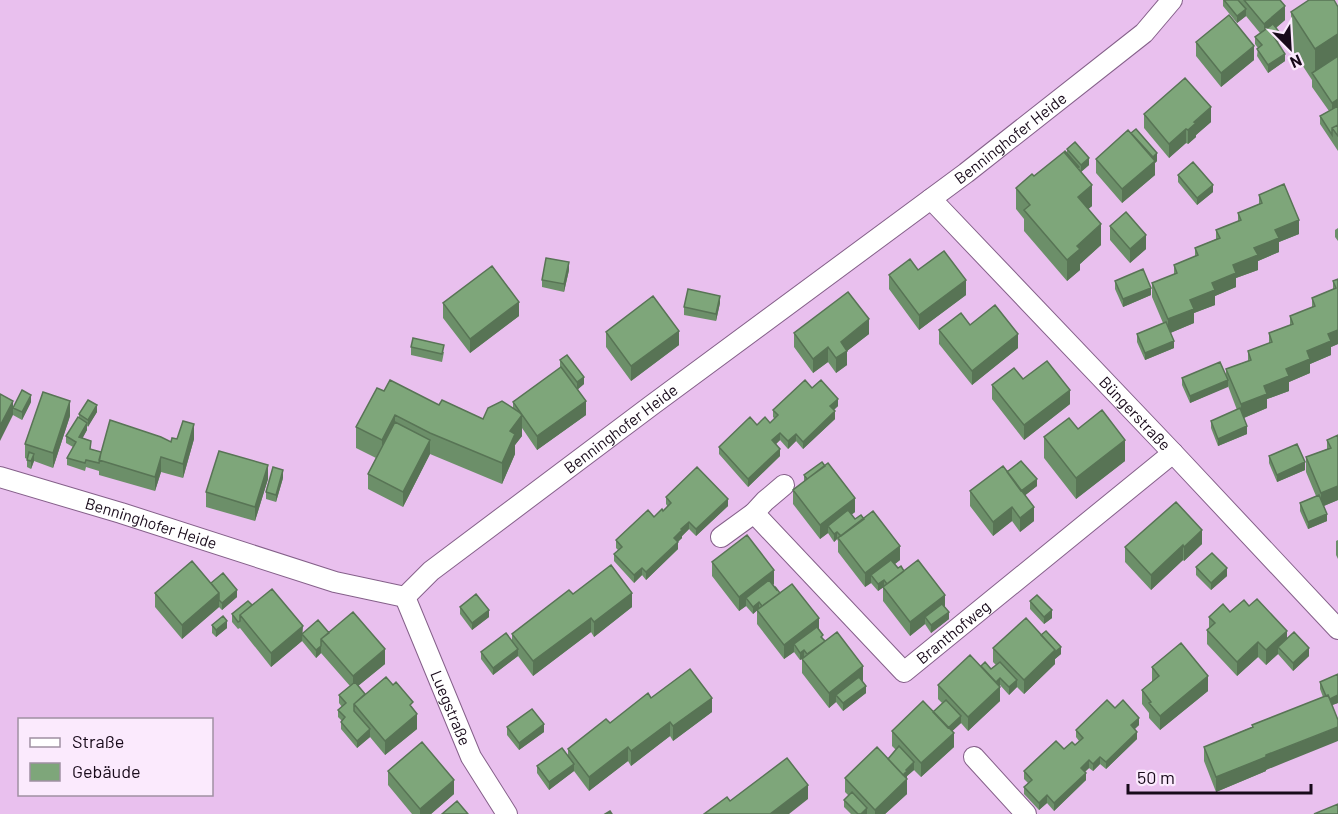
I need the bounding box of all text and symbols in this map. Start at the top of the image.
north arrow [1260,18,1320,78]
text: N [1288,51,1305,73]
street label: Benninghofer Heide [950,88,1070,187]
street label: Büngerstraße [1096,372,1175,454]
street label: Benninghofer Heide [560,379,681,477]
street label: Benninghofer Heide [83,493,220,552]
street label: Branthofweg [912,596,994,667]
street label: Luegstraße [427,667,475,748]
legend [18,718,213,796]
text: Straße [72,730,124,752]
scale bar [1128,757,1311,795]
text: Gebäude [72,760,141,782]
text: 50 m [1137,766,1175,788]

